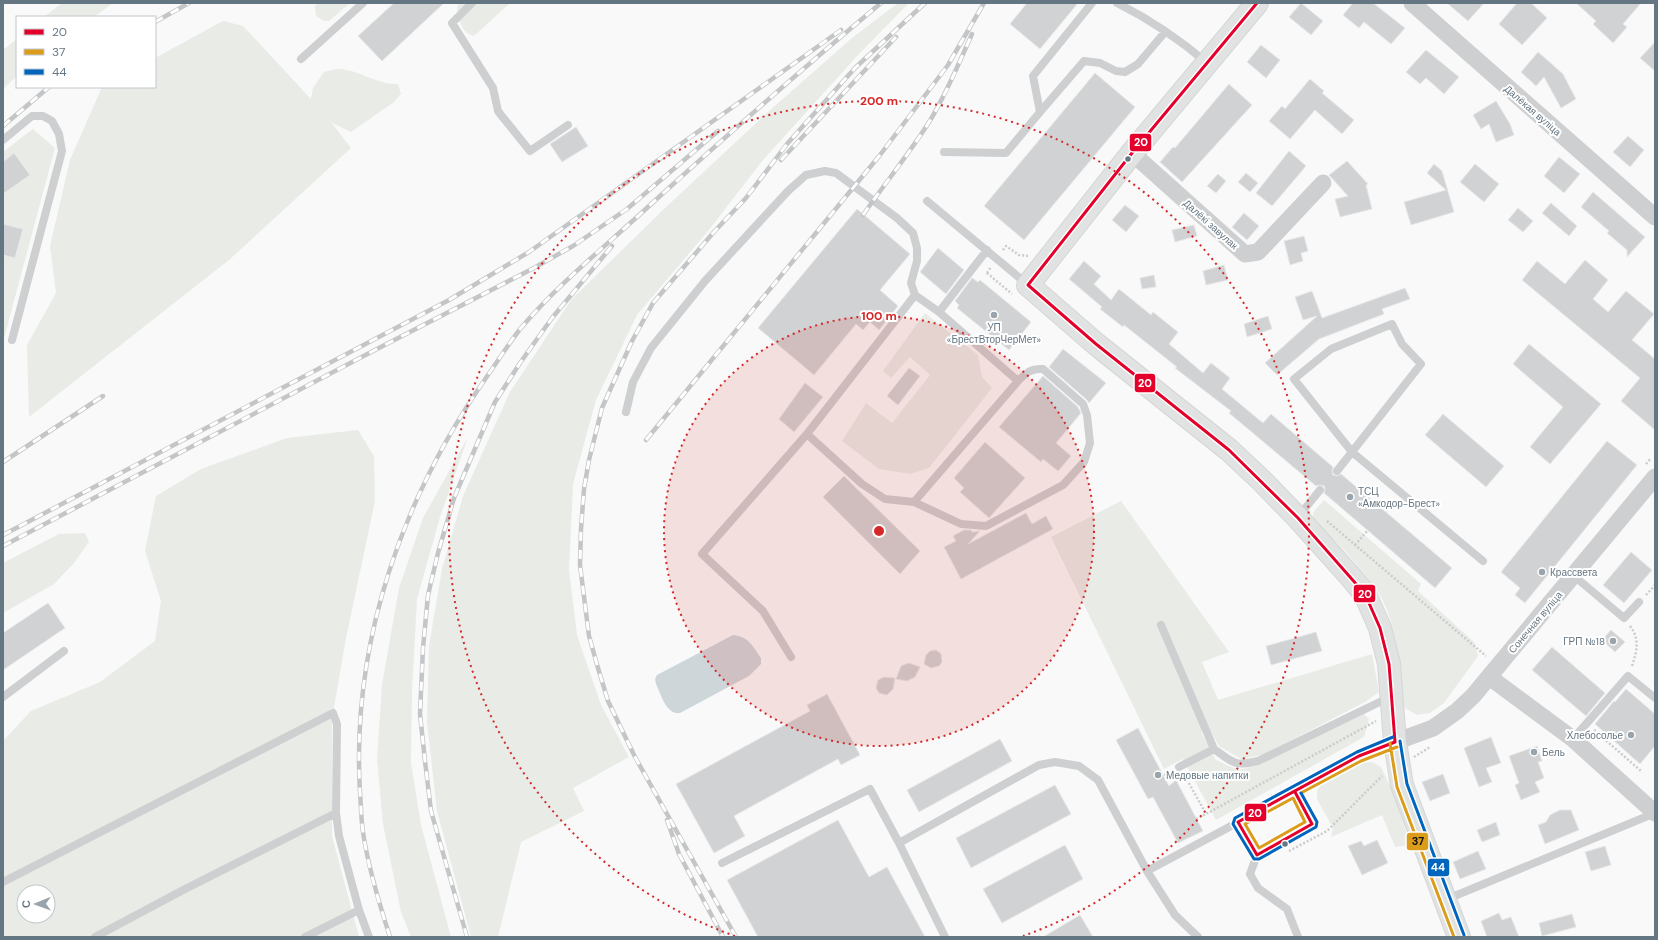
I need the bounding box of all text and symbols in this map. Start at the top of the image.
legend [16,16,156,88]
text: 20 [52,24,67,40]
text: 37 [52,44,65,60]
text: 44 [52,64,67,80]
street label: Далёкая вуліца [1502,82,1564,139]
text: 200 m [860,93,898,109]
line badge: 20 [1129,133,1152,152]
text: 20 [1134,135,1148,149]
unlabelled marker [1123,154,1133,164]
street label: Далёкі завулак [1181,197,1241,253]
text: 100 m [861,308,897,324]
marker: УП «БрестВторЧерМет» [989,310,999,320]
place label: УП «БрестВторЧерМет» [947,321,1042,346]
line badge: 20 [1134,373,1156,393]
text: 20 [1138,376,1152,390]
place label: ТСЦ «Амкодор-Брест» [1358,485,1441,510]
marker: ТСЦ «Амкодор-Брест» [1345,492,1355,502]
centre of rings [872,524,886,538]
place label: Крассвета [1550,566,1598,579]
marker: Крассвета [1537,567,1547,577]
line badge: 20 [1353,584,1376,603]
text: 20 [1358,587,1372,601]
street label: Сонечная вуліца [1506,588,1565,656]
place label: ГРП №18 [1563,635,1605,648]
marker: ГРП №18 [1608,636,1618,646]
place label: Хлебосолье [1567,729,1623,742]
marker: Хлебосолье [1626,730,1636,740]
place label: Бель [1542,746,1565,759]
marker: Бель [1529,747,1539,757]
place label: Медовые напитки [1166,769,1249,782]
marker: Медовые напитки [1153,770,1163,780]
line badge: 20 [1244,803,1267,822]
text: 20 [1248,806,1262,820]
line badge: 37 [1406,832,1429,851]
text: 37 [1412,834,1424,848]
unlabelled marker [1280,839,1290,849]
line badge: 44 [1427,858,1450,877]
text: 44 [1431,860,1445,874]
north arrow [16,884,56,924]
text: С [19,900,33,908]

